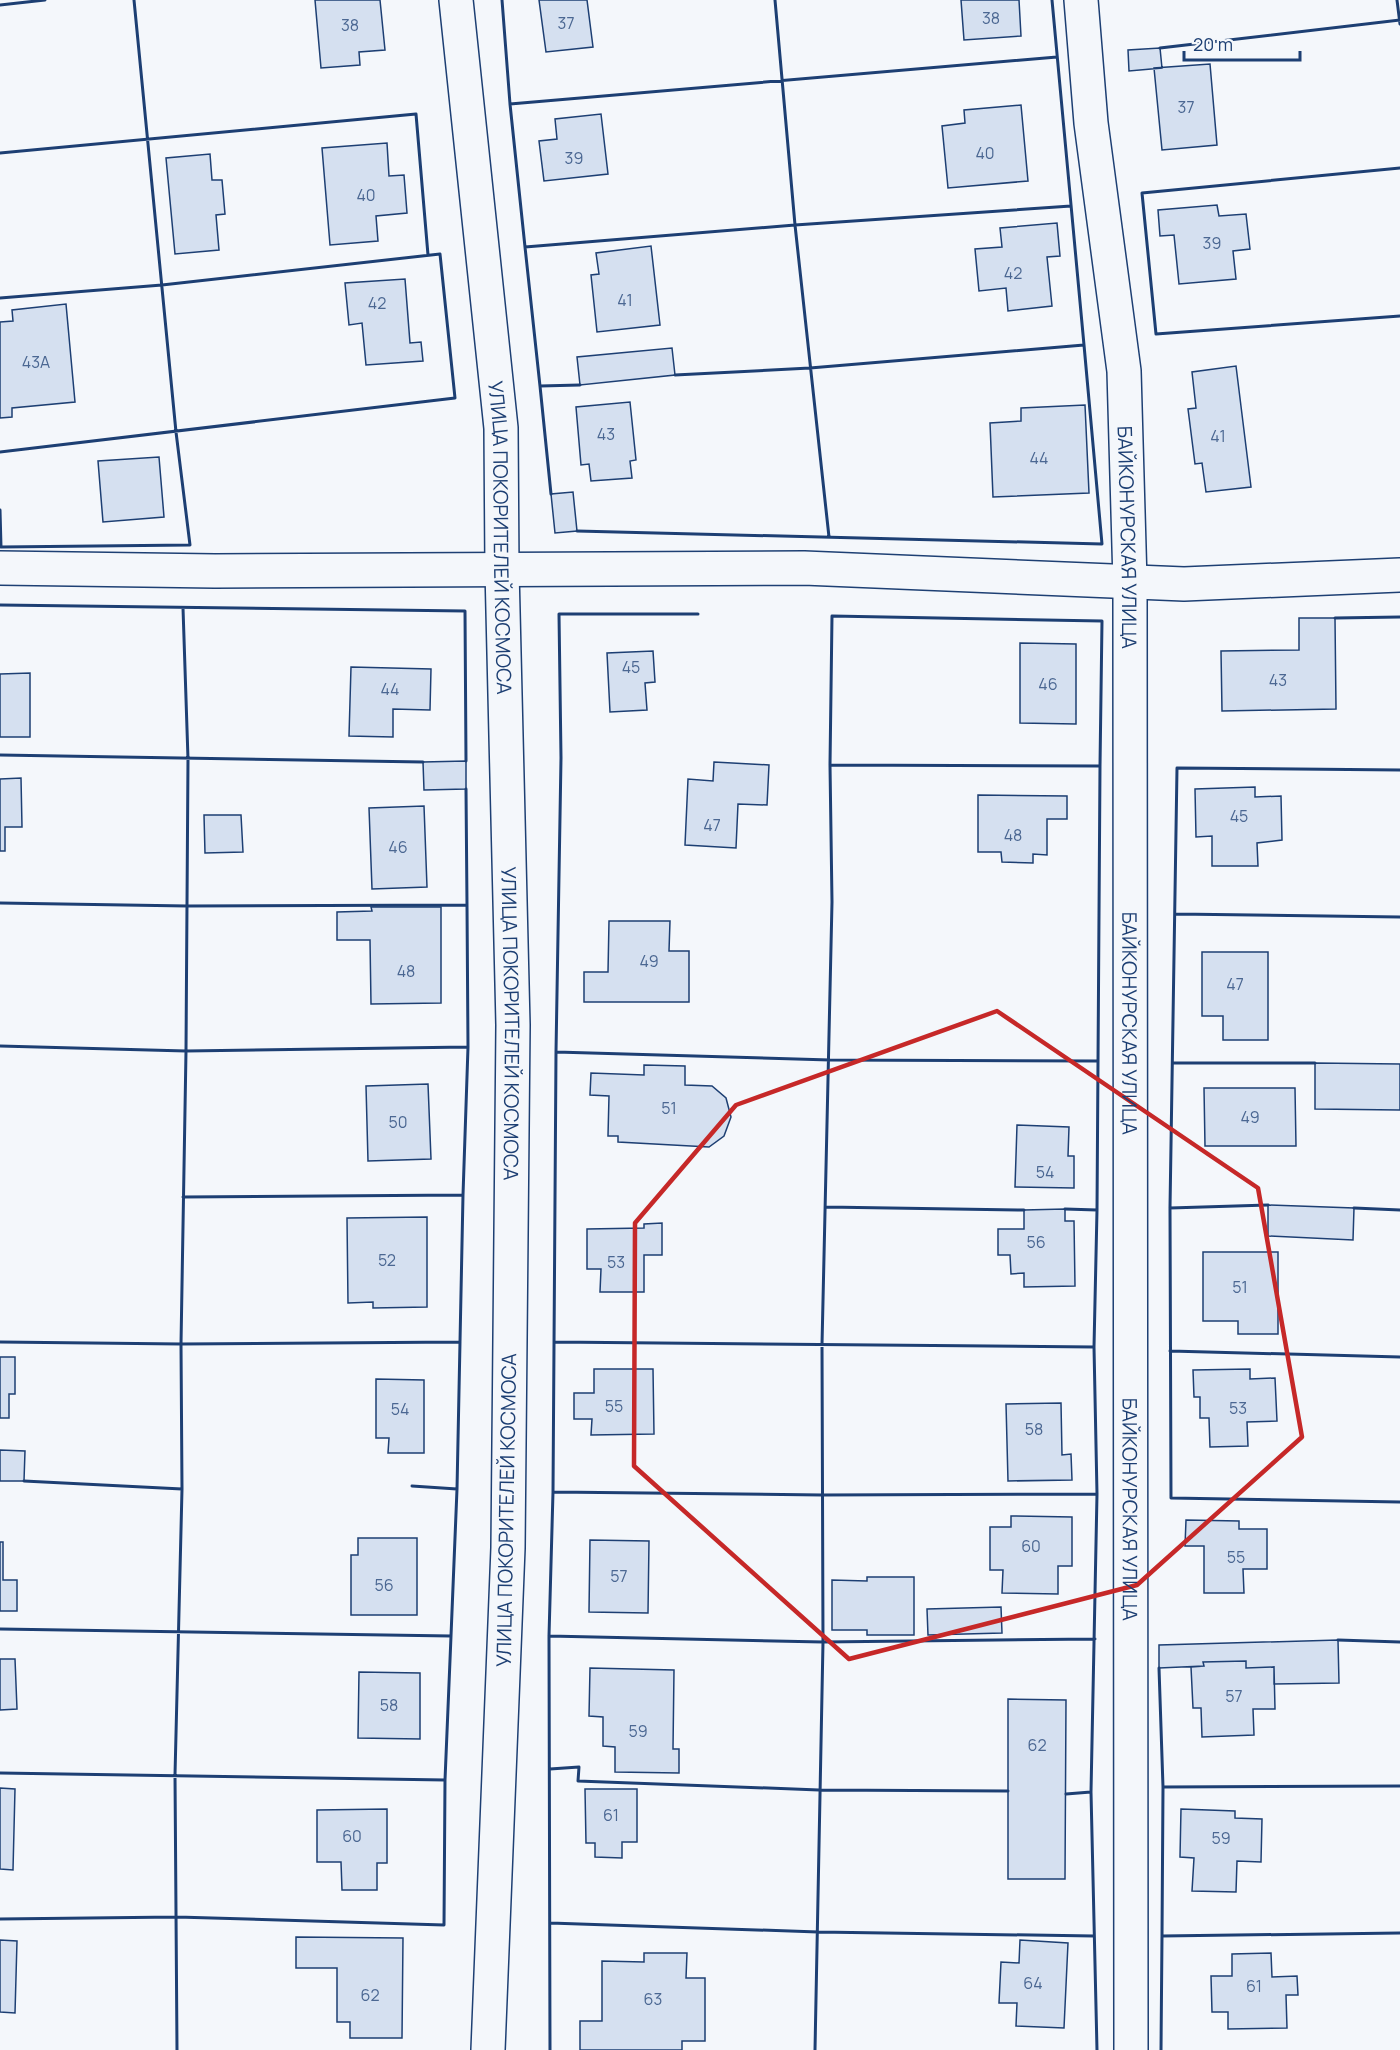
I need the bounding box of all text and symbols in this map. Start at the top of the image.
house number: 38 [982,7,1000,29]
house number: 37 [558,12,574,34]
house number: 38 [341,14,359,36]
scale bar [1184,24,1300,62]
text: 20 m [1193,32,1233,56]
house number: 37 [1178,96,1194,118]
house number: 40 [975,142,995,164]
house number: 39 [565,147,583,169]
house number: 40 [356,184,376,206]
house number: 39 [1203,232,1221,254]
house number: 42 [1004,262,1022,284]
house number: 41 [617,289,633,311]
house number: 42 [368,292,386,314]
house number: 43А [22,351,50,373]
street label: УЛИЦА ПОКОРИТЕЛЕЙ КОСМОСА [483,380,519,695]
house number: 43 [597,423,615,445]
street label: БАЙКОНУРСКАЯ УЛИЦА [1112,425,1144,649]
house number: 41 [1210,425,1226,447]
house number: 44 [1029,447,1049,469]
house number: 45 [622,656,640,678]
house number: 43 [1269,669,1287,691]
house number: 46 [1038,673,1058,695]
house number: 44 [380,678,400,700]
house number: 45 [1230,805,1248,827]
house number: 47 [703,814,721,836]
house number: 48 [1004,824,1022,846]
house number: 46 [388,836,408,858]
street label: УЛИЦА ПОКОРИТЕЛЕЙ КОСМОСА [496,866,527,1181]
street label: БАЙКОНУРСКАЯ УЛИЦА [1117,912,1144,1135]
house number: 49 [639,950,659,972]
house number: 48 [397,960,415,982]
house number: 47 [1226,973,1244,995]
house number: 51 [661,1097,677,1119]
house number: 49 [1240,1106,1260,1128]
house number: 50 [389,1111,408,1133]
house number: 54 [1036,1161,1054,1183]
house number: 56 [1026,1231,1046,1253]
house number: 52 [378,1249,396,1271]
house number: 53 [607,1251,625,1273]
house number: 51 [1232,1276,1248,1298]
street label: УЛИЦА ПОКОРИТЕЛЕЙ КОСМОСА [490,1353,522,1667]
house number: 55 [605,1395,623,1417]
house number: 53 [1229,1397,1247,1419]
house number: 54 [391,1398,409,1420]
street label: БАЙКОНУРСКАЯ УЛИЦА [1117,1398,1144,1621]
house number: 58 [1025,1418,1043,1440]
house number: 60 [1021,1535,1041,1557]
house number: 55 [1227,1546,1245,1568]
house number: 57 [610,1565,628,1587]
house number: 56 [374,1574,394,1596]
house number: 57 [1225,1685,1243,1707]
house number: 58 [380,1694,398,1716]
house number: 59 [628,1720,648,1742]
house number: 62 [1027,1734,1047,1756]
house number: 61 [603,1804,619,1826]
house number: 60 [342,1825,362,1847]
house number: 59 [1211,1827,1231,1849]
house number: 64 [1023,1972,1043,1994]
house number: 61 [1246,1975,1262,1997]
house number: 62 [360,1984,380,2006]
house number: 63 [644,1988,662,2010]

